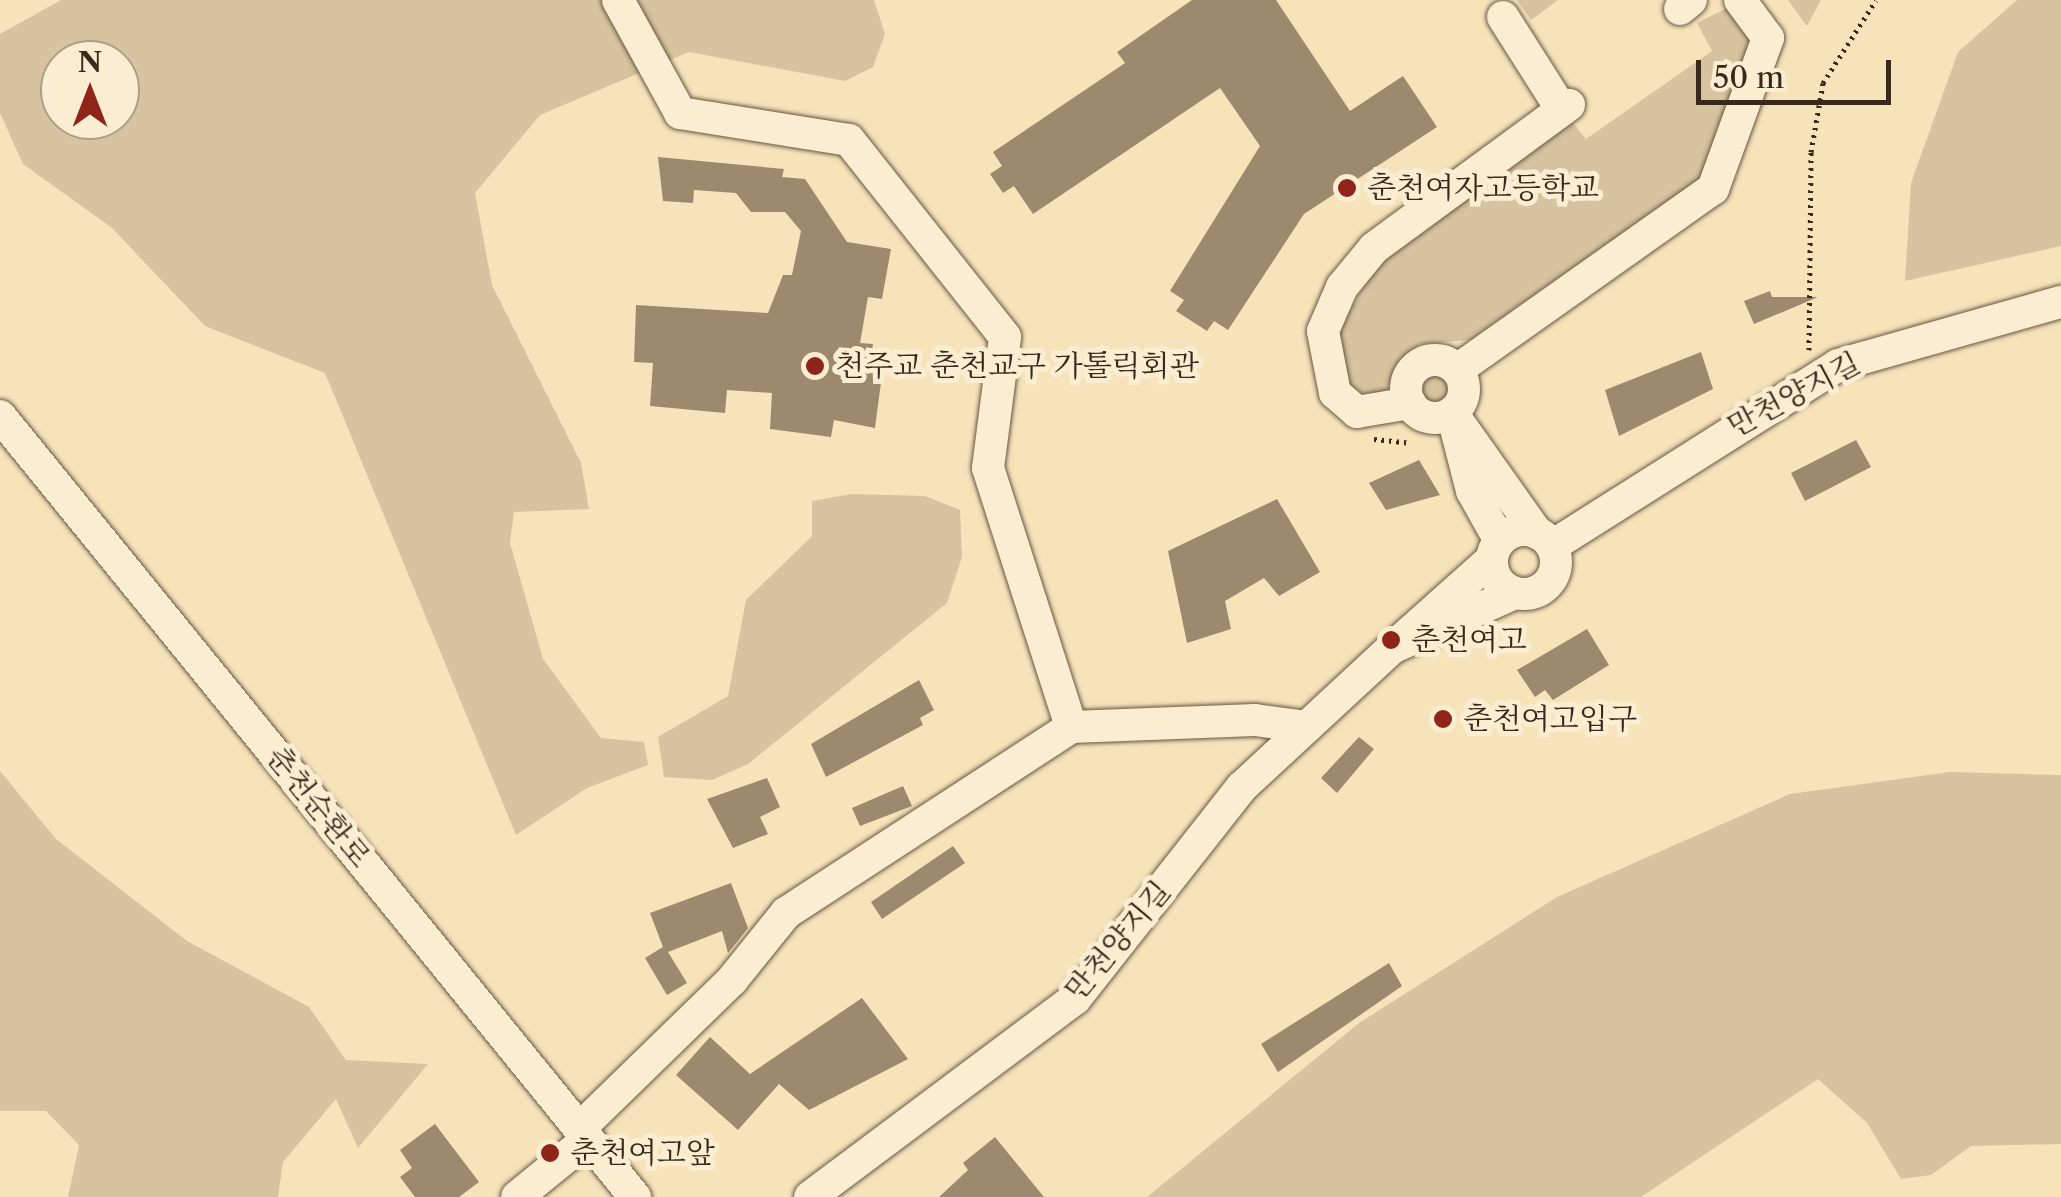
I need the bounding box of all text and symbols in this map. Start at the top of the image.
north arrow [40,40,140,140]
scale bar [1701,40,1896,102]
text: N [78,45,102,79]
text: 50 m [1713,59,1784,96]
place label: 춘천여자고등학교 [1367,170,1599,206]
marker: 춘천여자고등학교 [1336,177,1358,199]
street label: 만천양지길 [1722,345,1866,445]
place label: 천주교 춘천교구 가톨릭회관 [835,348,1199,384]
marker: 천주교 춘천교구 가톨릭회관 [804,355,826,377]
place label: 춘천여고 [1411,622,1527,658]
marker: 춘천여고 [1380,629,1402,651]
place label: 춘천여고입구 [1463,701,1637,737]
marker: 춘천여고입구 [1432,708,1454,730]
street label: 춘천순환로 [258,739,378,875]
street label: 만천양지길 [1058,874,1178,1008]
place label: 춘천여고앞 [570,1135,715,1171]
marker: 춘천여고앞 [539,1142,561,1164]

